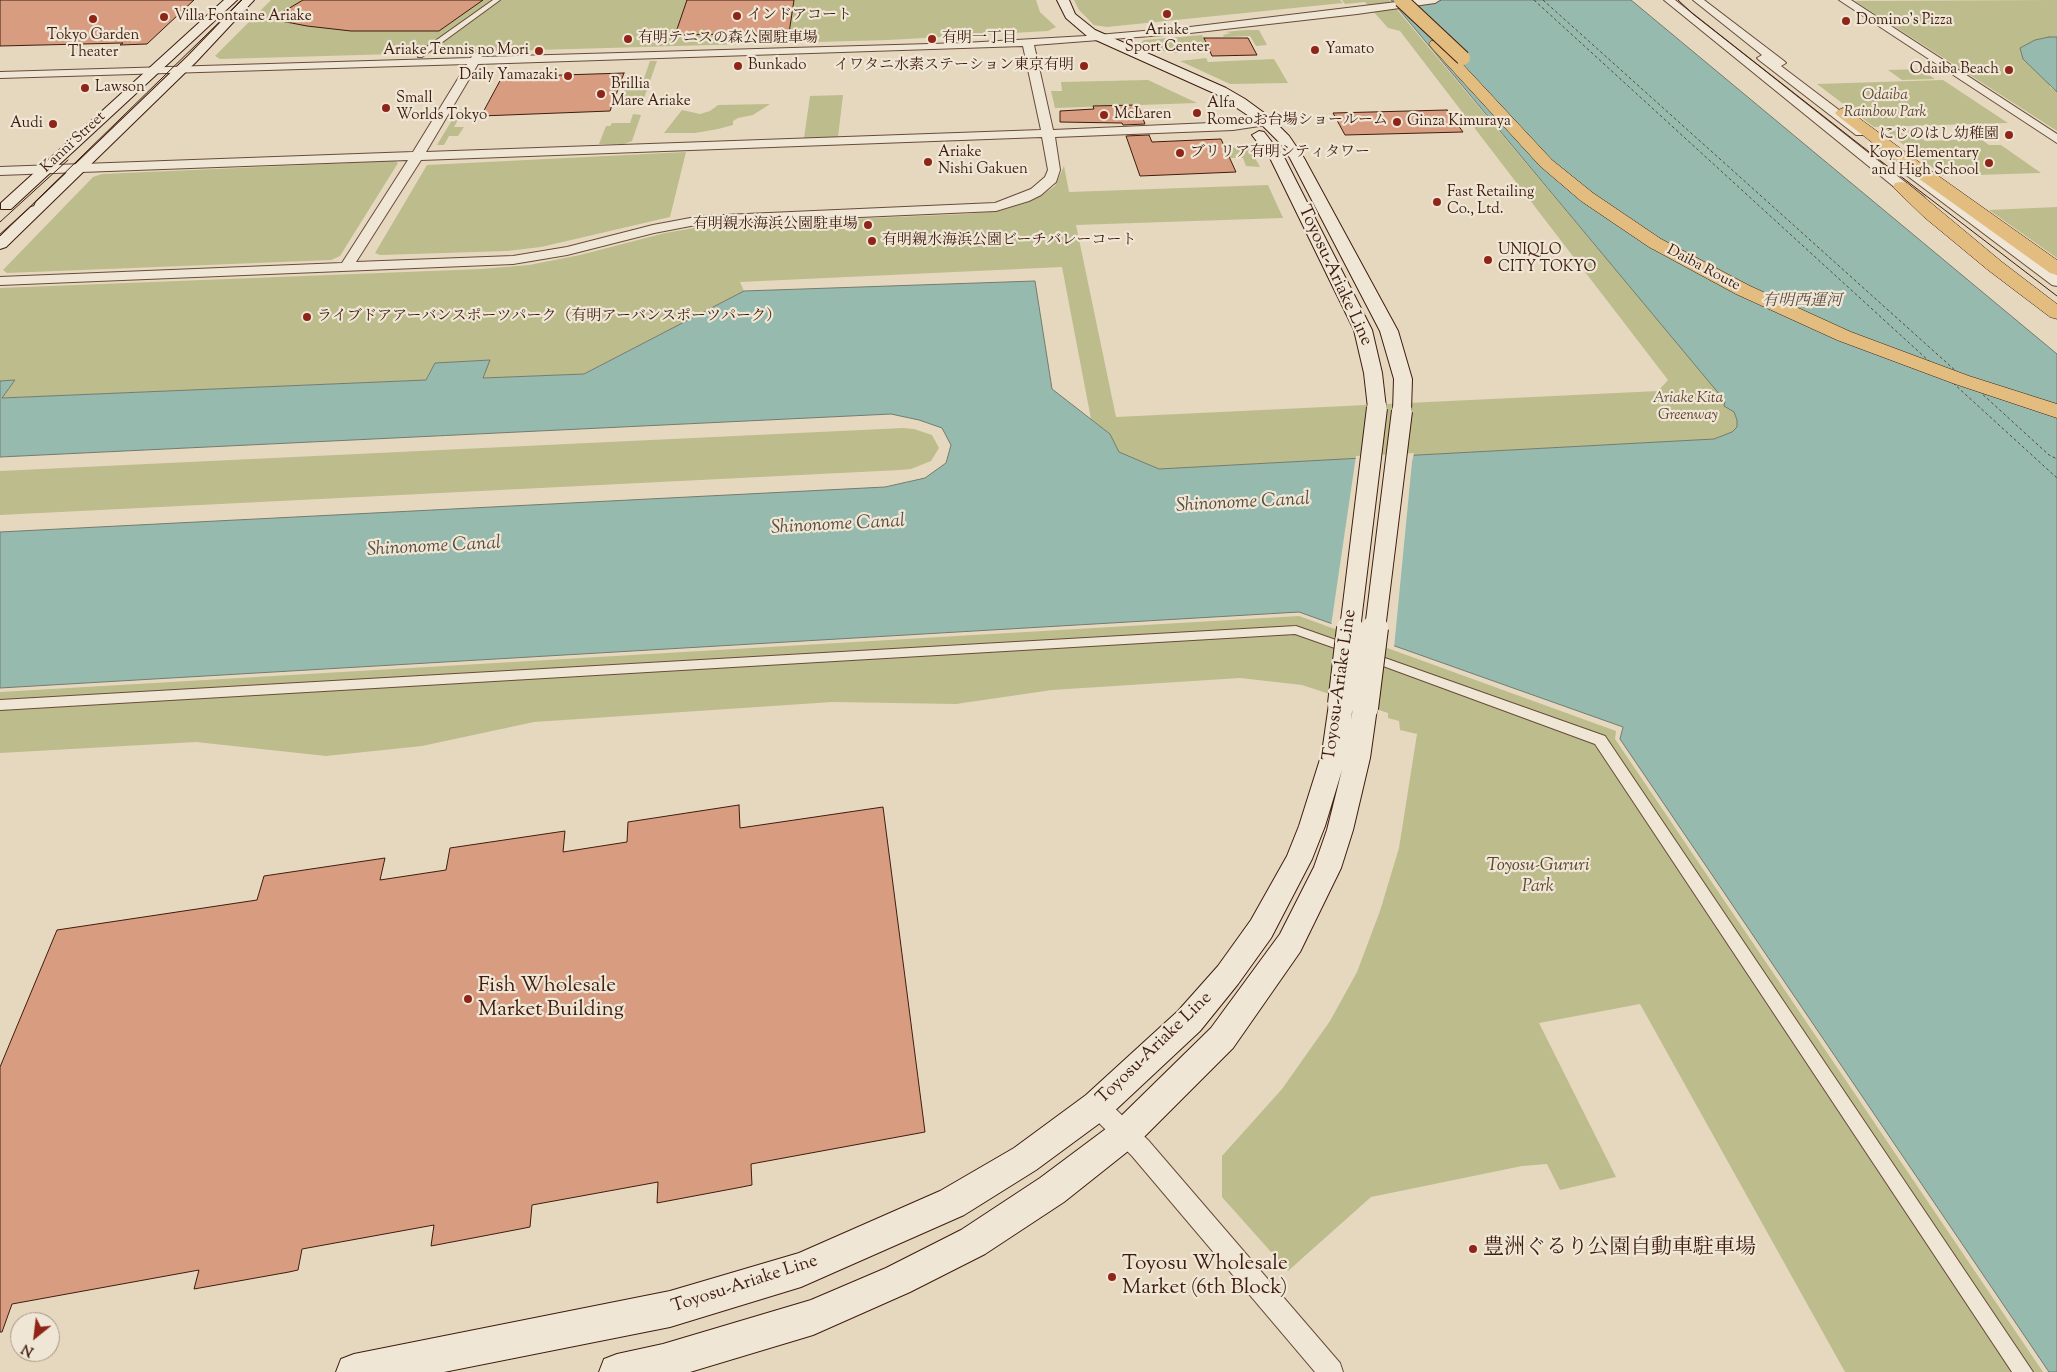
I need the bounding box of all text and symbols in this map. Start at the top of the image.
place label: インドアコート [747,7,852,25]
place label: Villa Fontaine Ariake [174,8,312,26]
marker: Ariake Sport Center [1161,8,1173,20]
marker: インドアコート [731,10,743,22]
marker: Villa Fontaine Ariake [158,11,170,23]
place label: Domino's Pizza [1856,12,1953,30]
marker: Tokyo Garden Theater [87,13,99,25]
marker: Domino's Pizza [1840,15,1852,27]
place label: Ariake Sport Center [1125,22,1209,57]
place label: Tokyo Garden Theater [47,27,139,62]
place label: 有明テニスの森公園駐車場 [638,30,818,48]
place label: 有明一丁目 [942,30,1017,48]
marker: 有明テニスの森公園駐車場 [622,33,634,45]
marker: 有明一丁目 [926,33,938,45]
place label: Yamato [1325,41,1374,59]
place label: Ariake Tennis no Mori [383,42,529,60]
marker: Yamato [1309,44,1321,56]
marker: Ariake Tennis no Mori [533,45,545,57]
place label: Bunkado [748,57,806,75]
place label: イワタニ水素ステーション東京有明 [834,57,1074,75]
marker: Bunkado [732,60,744,72]
marker: イワタニ水素ステーション東京有明 [1078,60,1090,72]
place label: Odaiba Beach [1910,61,1999,79]
marker: Odaiba Beach [2003,64,2015,76]
place label: Daily Yamazaki [459,67,558,85]
marker: Daily Yamazaki [562,70,574,82]
place label: Brillia Mare Ariake [611,76,691,111]
place label: Lawson [95,79,145,97]
marker: Lawson [79,82,91,94]
park label: Odaiba Rainbow Park [1844,87,1926,122]
marker: Brillia Mare Ariake [595,88,607,100]
place label: Small Worlds Tokyo [396,90,487,125]
place label: Alfa Romeoお台場ショールーム [1207,95,1388,130]
marker: Small Worlds Tokyo [380,102,392,114]
place label: McLaren [1114,106,1172,124]
marker: Alfa Romeoお台場ショールーム [1191,107,1203,119]
street label: Kanni Street [38,109,110,177]
marker: McLaren [1098,109,1110,121]
place label: Ginza Kimuraya [1407,113,1511,131]
place label: Audi [10,115,43,133]
marker: Ginza Kimuraya [1391,116,1403,128]
marker: Audi [47,118,59,130]
place label: にじのはし幼稚園 [1879,126,1999,144]
marker: にじのはし幼稚園 [2003,129,2015,141]
place label: Ariake Nishi Gakuen [938,144,1028,179]
place label: ブリリア有明シティタワー [1190,144,1370,162]
place label: Koyo Elementary and High School [1869,145,1979,180]
marker: ブリリア有明シティタワー [1174,147,1186,159]
marker: Ariake Nishi Gakuen [922,156,934,168]
marker: Koyo Elementary and High School [1983,157,1995,169]
place label: Fast Retailing Co., Ltd. [1447,184,1534,219]
marker: Fast Retailing Co., Ltd. [1431,196,1443,208]
street label: Toyosu-Ariake Line [1292,202,1376,350]
place label: 有明親水海浜公園駐車場 [693,216,858,234]
marker: 有明親水海浜公園駐車場 [862,219,874,231]
place label: 有明親水海浜公園ビーチバレーコート [882,232,1136,250]
marker: 有明親水海浜公園ビーチバレーコート [866,235,878,247]
place label: UNIQLO CITY TOKYO [1498,242,1596,277]
street label: Daiba Route [1663,242,1743,296]
marker: UNIQLO CITY TOKYO [1482,254,1494,266]
water label: 有明西運河 [1762,292,1842,312]
place label: ライブドアアーバンスポーツパーク（有明アーバンスポーツパーク） [317,308,781,326]
marker: ライブドアアーバンスポーツパーク（有明アーバンスポーツパーク） [301,311,313,323]
park label: Ariake Kita Greenway [1653,390,1723,425]
water label: Shinonome Canal [1175,489,1311,519]
water label: Shinonome Canal [770,511,906,541]
water label: Shinonome Canal [366,533,502,563]
street label: Toyosu-Ariake Line [1320,608,1362,762]
park label: Toyosu-Gururi Park [1487,856,1589,899]
place label: Fish Wholesale Market Building [478,974,624,1024]
street label: Toyosu-Ariake Line [1093,988,1217,1110]
marker: Fish Wholesale Market Building [462,993,474,1005]
place label: 豊洲ぐるり公園自動車駐車場 [1483,1236,1756,1262]
marker: 豊洲ぐるり公園自動車駐車場 [1467,1243,1479,1255]
street label: Toyosu-Ariake Line [669,1251,821,1319]
place label: Toyosu Wholesale Market (6th Block) [1122,1252,1288,1302]
marker: Toyosu Wholesale Market (6th Block) [1106,1271,1118,1283]
north arrow [10,1312,60,1362]
text: N [18,1338,38,1361]

